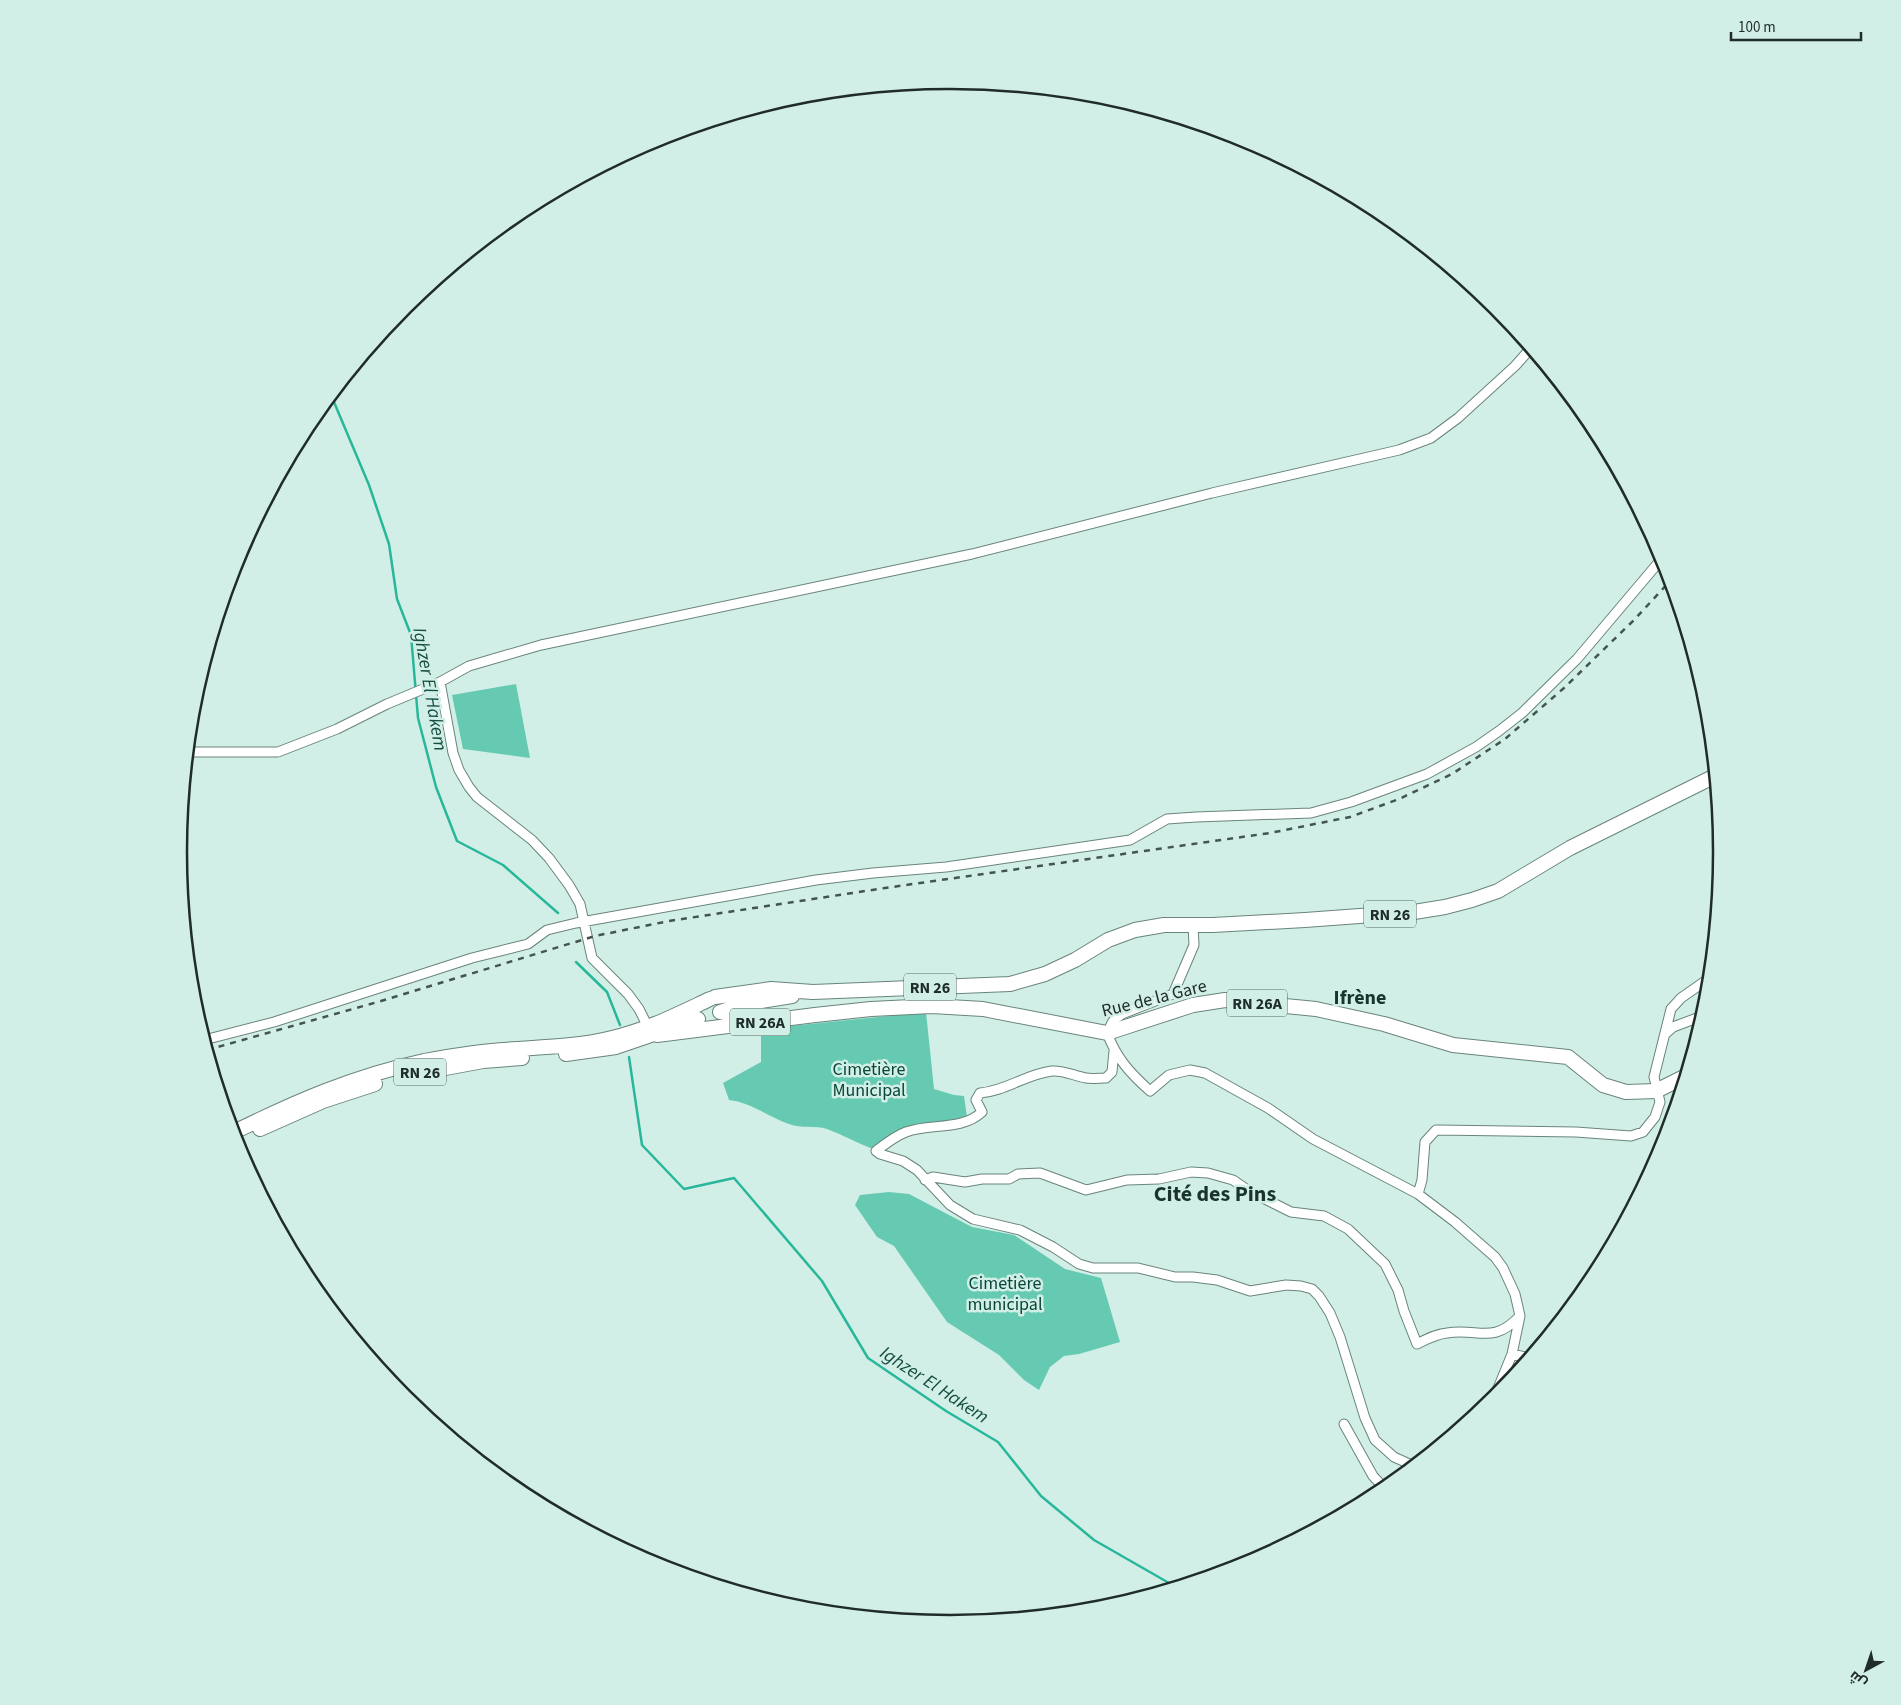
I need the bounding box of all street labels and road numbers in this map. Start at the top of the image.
road number: RN 26 [1364,901,1416,928]
street label: Rue de la Gare [1099,973,1209,1024]
road number: RN 26 [904,974,956,1000]
road number: RN 26A [1227,990,1287,1016]
road number: RN 26A [730,1009,790,1036]
road number: RN 26 [394,1058,446,1086]

